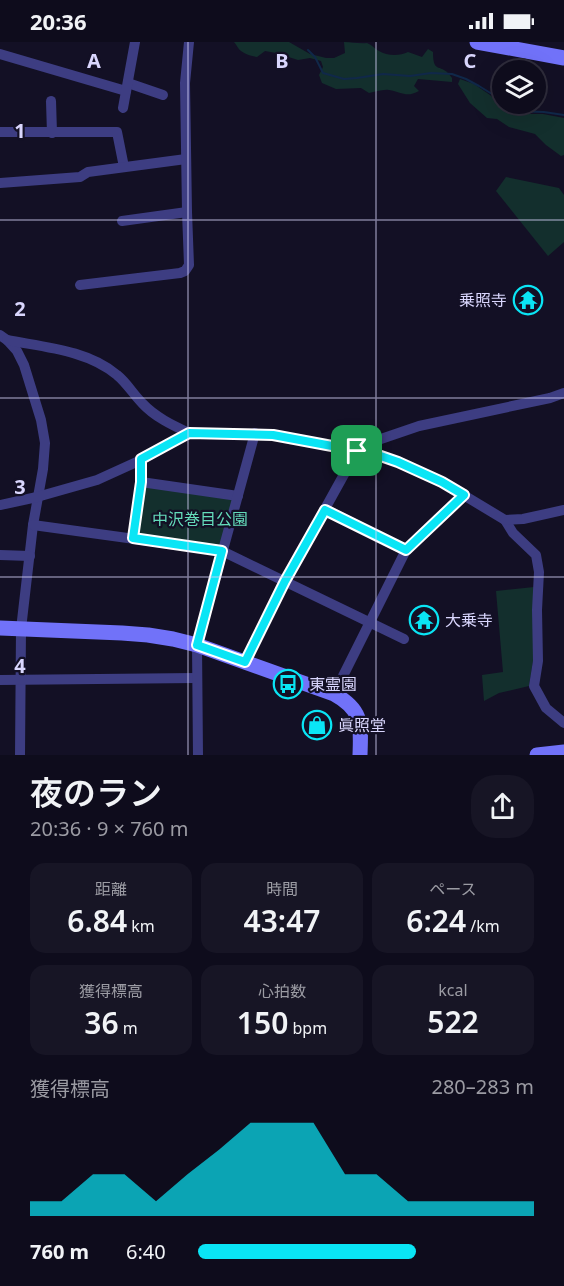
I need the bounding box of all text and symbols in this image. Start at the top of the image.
text: 20:36 [30,6,87,36]
text: A [87,47,101,74]
text: B [275,47,289,74]
text: C [464,47,477,74]
map controls [492,60,546,114]
button: layers [492,60,546,114]
text: 1 [14,117,26,144]
temple icon: 乗照寺 [512,284,544,316]
place label: 乗照寺 [459,289,507,311]
text: 2 [14,295,26,322]
pin [331,425,382,476]
icon: arrive [340,434,373,467]
text: 3 [14,473,26,500]
park label: 中沢巻目公園 [152,508,248,530]
temple icon: 大乗寺 [408,604,440,636]
place label: 大乗寺 [445,609,493,631]
text: 4 [14,652,26,679]
bus stop icon: 東霊園 [272,668,304,700]
place label: 東霊園 [309,673,357,695]
shop icon: 眞照堂 [301,709,333,741]
place label: 眞照堂 [338,714,386,736]
text: 夜のラン [30,770,162,815]
button: share [471,775,534,838]
text: 20:36 · 9 × 760 m [30,815,188,842]
text: 距離 [95,878,127,900]
text: 時間 [266,878,298,900]
text: ペース [429,878,477,900]
text: 6.84 [67,900,127,941]
text: 43:47 [244,900,320,941]
text: 6:24 [406,900,466,941]
text: km [127,915,155,937]
text: /km [466,915,500,937]
text: kcal [438,979,468,1001]
text: 獲得標高 [79,980,143,1002]
text: 心拍数 [258,980,306,1002]
text: 522 [427,1001,479,1042]
text: 36 [84,1002,119,1043]
text: 150 [237,1002,288,1043]
text: m [119,1017,138,1039]
text: bpm [288,1017,327,1039]
text: 280–283 m [431,1073,534,1100]
text: 獲得標高 [30,1075,110,1102]
text: 760 m [30,1238,89,1265]
text: 6:40 [126,1238,166,1265]

